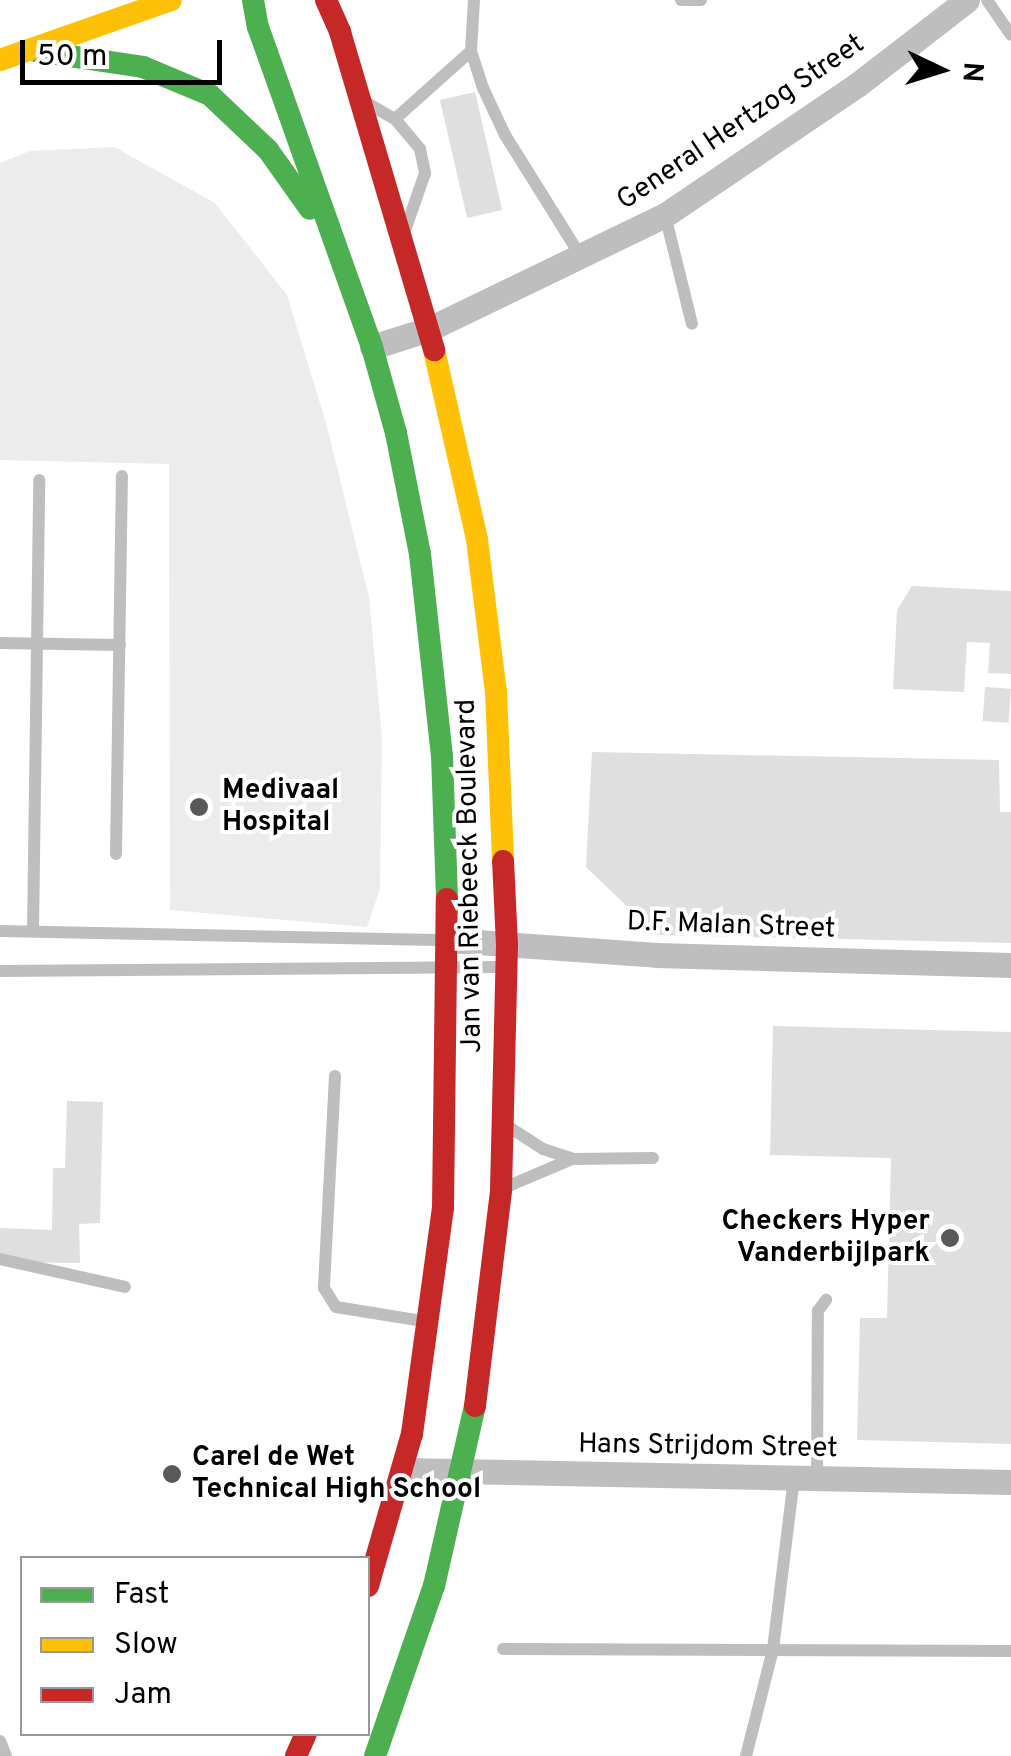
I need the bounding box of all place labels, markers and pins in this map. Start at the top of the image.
place label: Medivaal Hospital [222,774,339,840]
marker: Medivaal Hospital [186,794,212,820]
place label: Checkers Hyper Vanderbijlpark [721,1205,930,1271]
marker: Checkers Hyper Vanderbijlpark [939,1227,961,1249]
place label: Carel de Wet Technical High School [192,1441,481,1507]
marker: Carel de Wet Technical High School [161,1463,183,1485]

